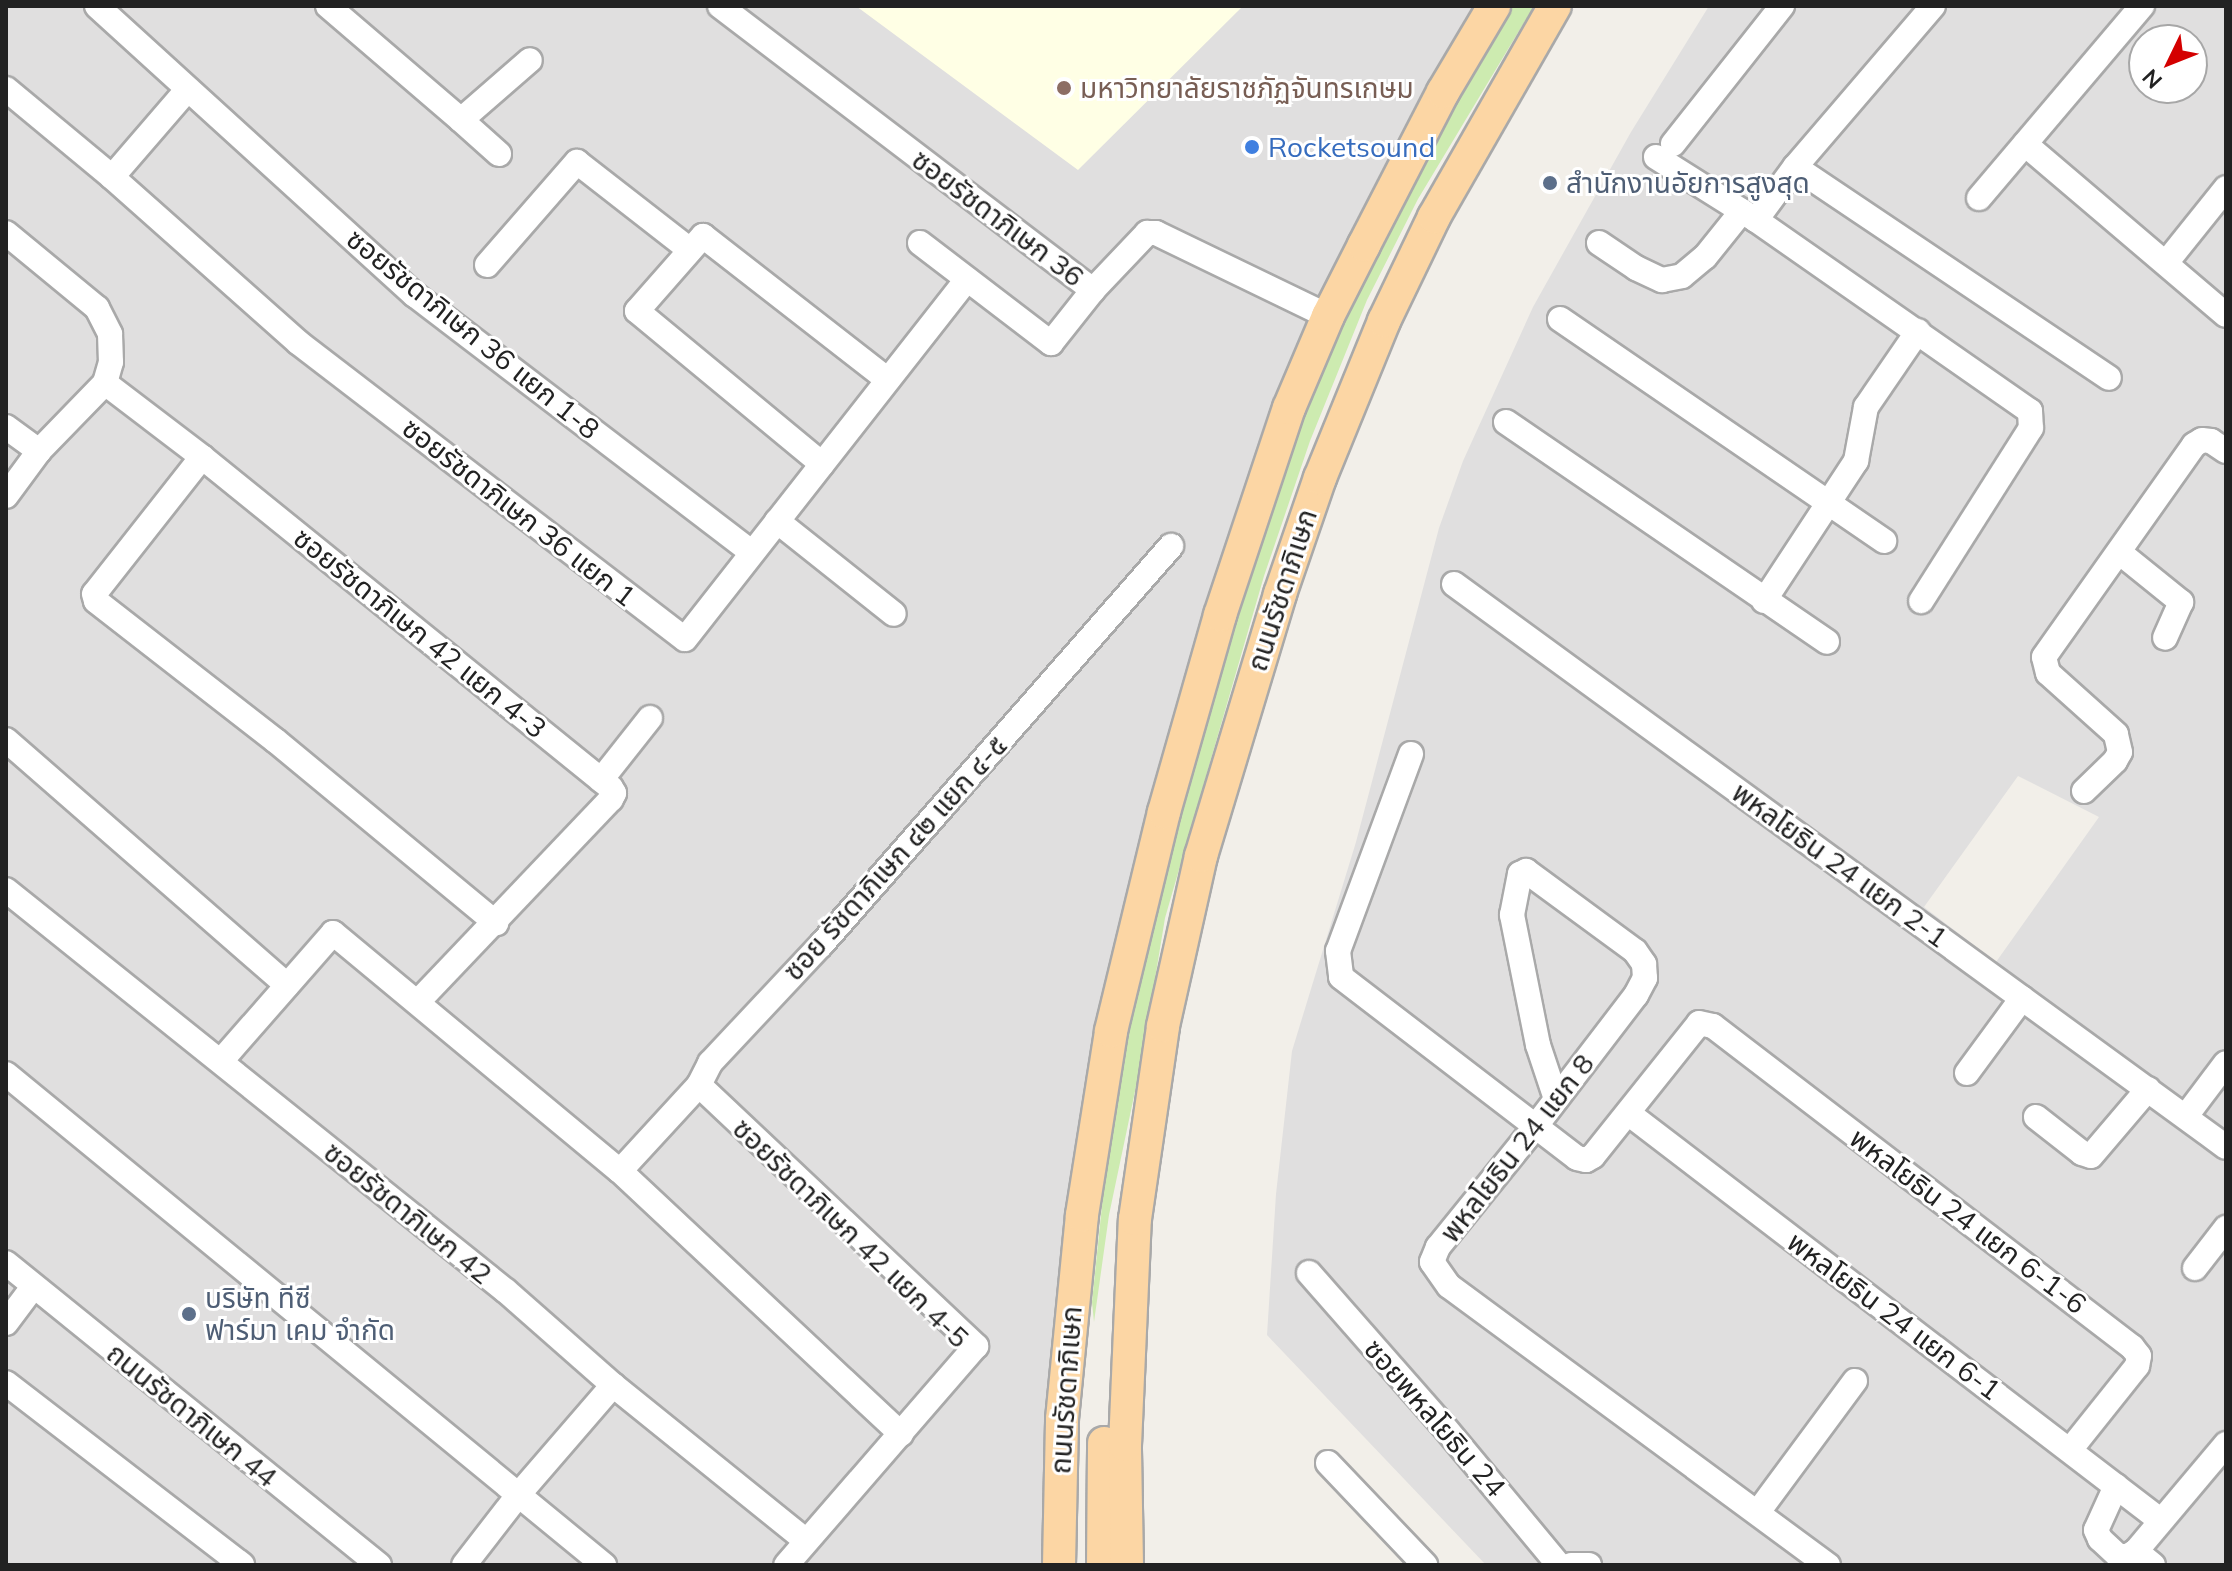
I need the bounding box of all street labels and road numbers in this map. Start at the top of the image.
street label: ซอยรัชดาภิเษก 36 [905,142,1091,294]
street label: ซอยรัชดาภิเษก 36 แยก 1-8 [340,222,606,446]
street label: ซอยรัชดาภิเษก 36 แยก 1 [396,411,642,613]
street label: ถนนรัชดาภิเษก [1240,505,1324,675]
street label: ซอยรัชดาภิเษก 42 แยก 4-3 [287,521,553,745]
street label: ซอย รัชดาภิเษก ๔๒ แยก ๔-๕ [776,729,1014,987]
street label: พหลโยธิน 24 แยก 2-1 [1726,775,1954,955]
street label: พหลโยธิน 24 แยก 8 [1433,1047,1601,1249]
street label: ซอยรัชดาภิเษก 42 แยก 4-5 [726,1111,976,1355]
street label: พหลโยธิน 24 แยก 6-1-6 [1843,1121,2093,1321]
street label: ซอยรัชดาภิเษก 42 [317,1135,499,1291]
street label: พหลโยธิน 24 แยก 6-1 [1781,1225,2007,1407]
street label: ถนนรัชดาภิเษก [1043,1305,1089,1475]
street label: ซอยพหลโยธิน 24 [1357,1332,1513,1504]
street label: ถนนรัชดาภิเษก 44 [100,1336,284,1494]

